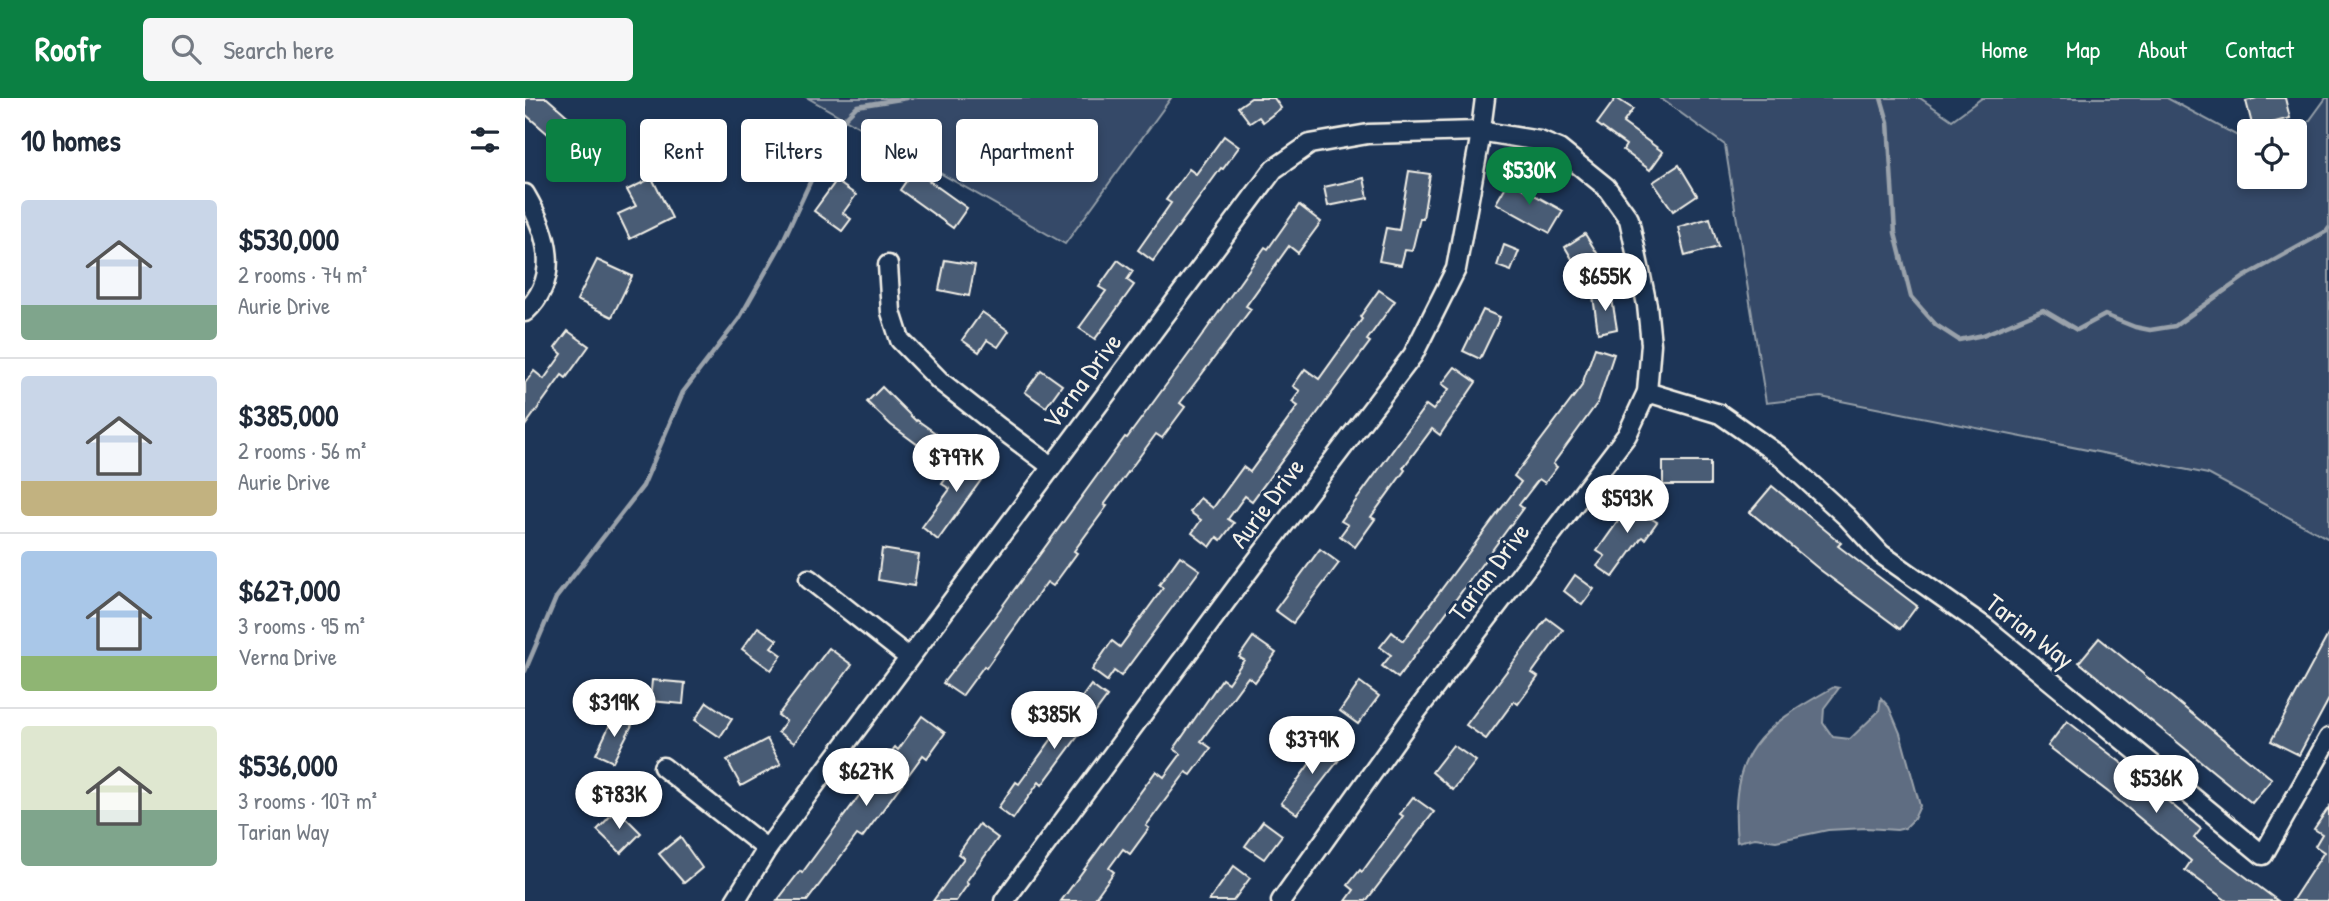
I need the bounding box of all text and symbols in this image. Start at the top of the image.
search box [143,18,633,81]
text: Roofr [35,27,101,71]
icon: search [167,30,205,68]
text: Search here [223,32,334,67]
text: Home [1981,33,2028,65]
text: Map [2066,33,2100,65]
text: About [2138,33,2187,65]
text: Contact [2225,33,2294,65]
chip: Buy [546,119,626,182]
chip: Rent [640,119,727,182]
chip: Filters [741,119,847,182]
chip: New [861,119,942,182]
chip: Apartment [956,119,1098,182]
map controls [2237,119,2307,189]
button: locate [2237,119,2307,189]
text: 10 homes [21,120,121,160]
icon: filters [466,121,504,159]
pin: $530K [1480,148,1578,207]
text: $530K [1502,154,1556,185]
text: $530,000 [238,219,339,259]
icon: home [77,228,161,312]
pin: $655K [1556,254,1654,313]
text: 2 rooms · 74 m² [238,259,367,290]
text: $655K [1579,260,1631,291]
text: Aurie Drive [238,290,330,321]
street label: Verna Drive [1034,326,1129,436]
text: $385,000 [238,395,339,435]
icon: home [77,404,161,488]
pin: $797K [907,434,1005,494]
text: 2 rooms · 56 m² [238,435,366,466]
text: $797K [929,441,983,472]
street label: Aurie Drive [1221,451,1312,555]
text: Aurie Drive [238,466,330,497]
pin: $593K [1578,476,1676,535]
text: $593K [1601,482,1653,513]
street label: Tarian Drive [1440,515,1537,628]
text: $627,000 [238,570,340,610]
icon: home [77,579,161,663]
street label: Tarian Way [1979,585,2082,676]
text: 3 rooms · 95 m² [238,610,365,641]
text: Verna Drive [238,641,337,672]
pin: $319K [565,680,663,739]
text: $319K [589,686,639,717]
pin: $385K [1005,692,1103,751]
text: $385K [1027,698,1081,729]
pin: $379K [1263,716,1361,776]
text: $379K [1285,723,1339,754]
text: $536,000 [238,745,338,785]
pin: $627K [817,748,915,808]
icon: home [77,754,161,838]
text: $627K [838,755,894,786]
pin: $536K [2107,756,2205,815]
text: $536K [2130,762,2182,793]
pin: $783K [570,772,668,831]
text: $783K [591,778,647,809]
text: 3 rooms · 107 m² [238,785,377,816]
text: Tarian Way [238,816,329,847]

